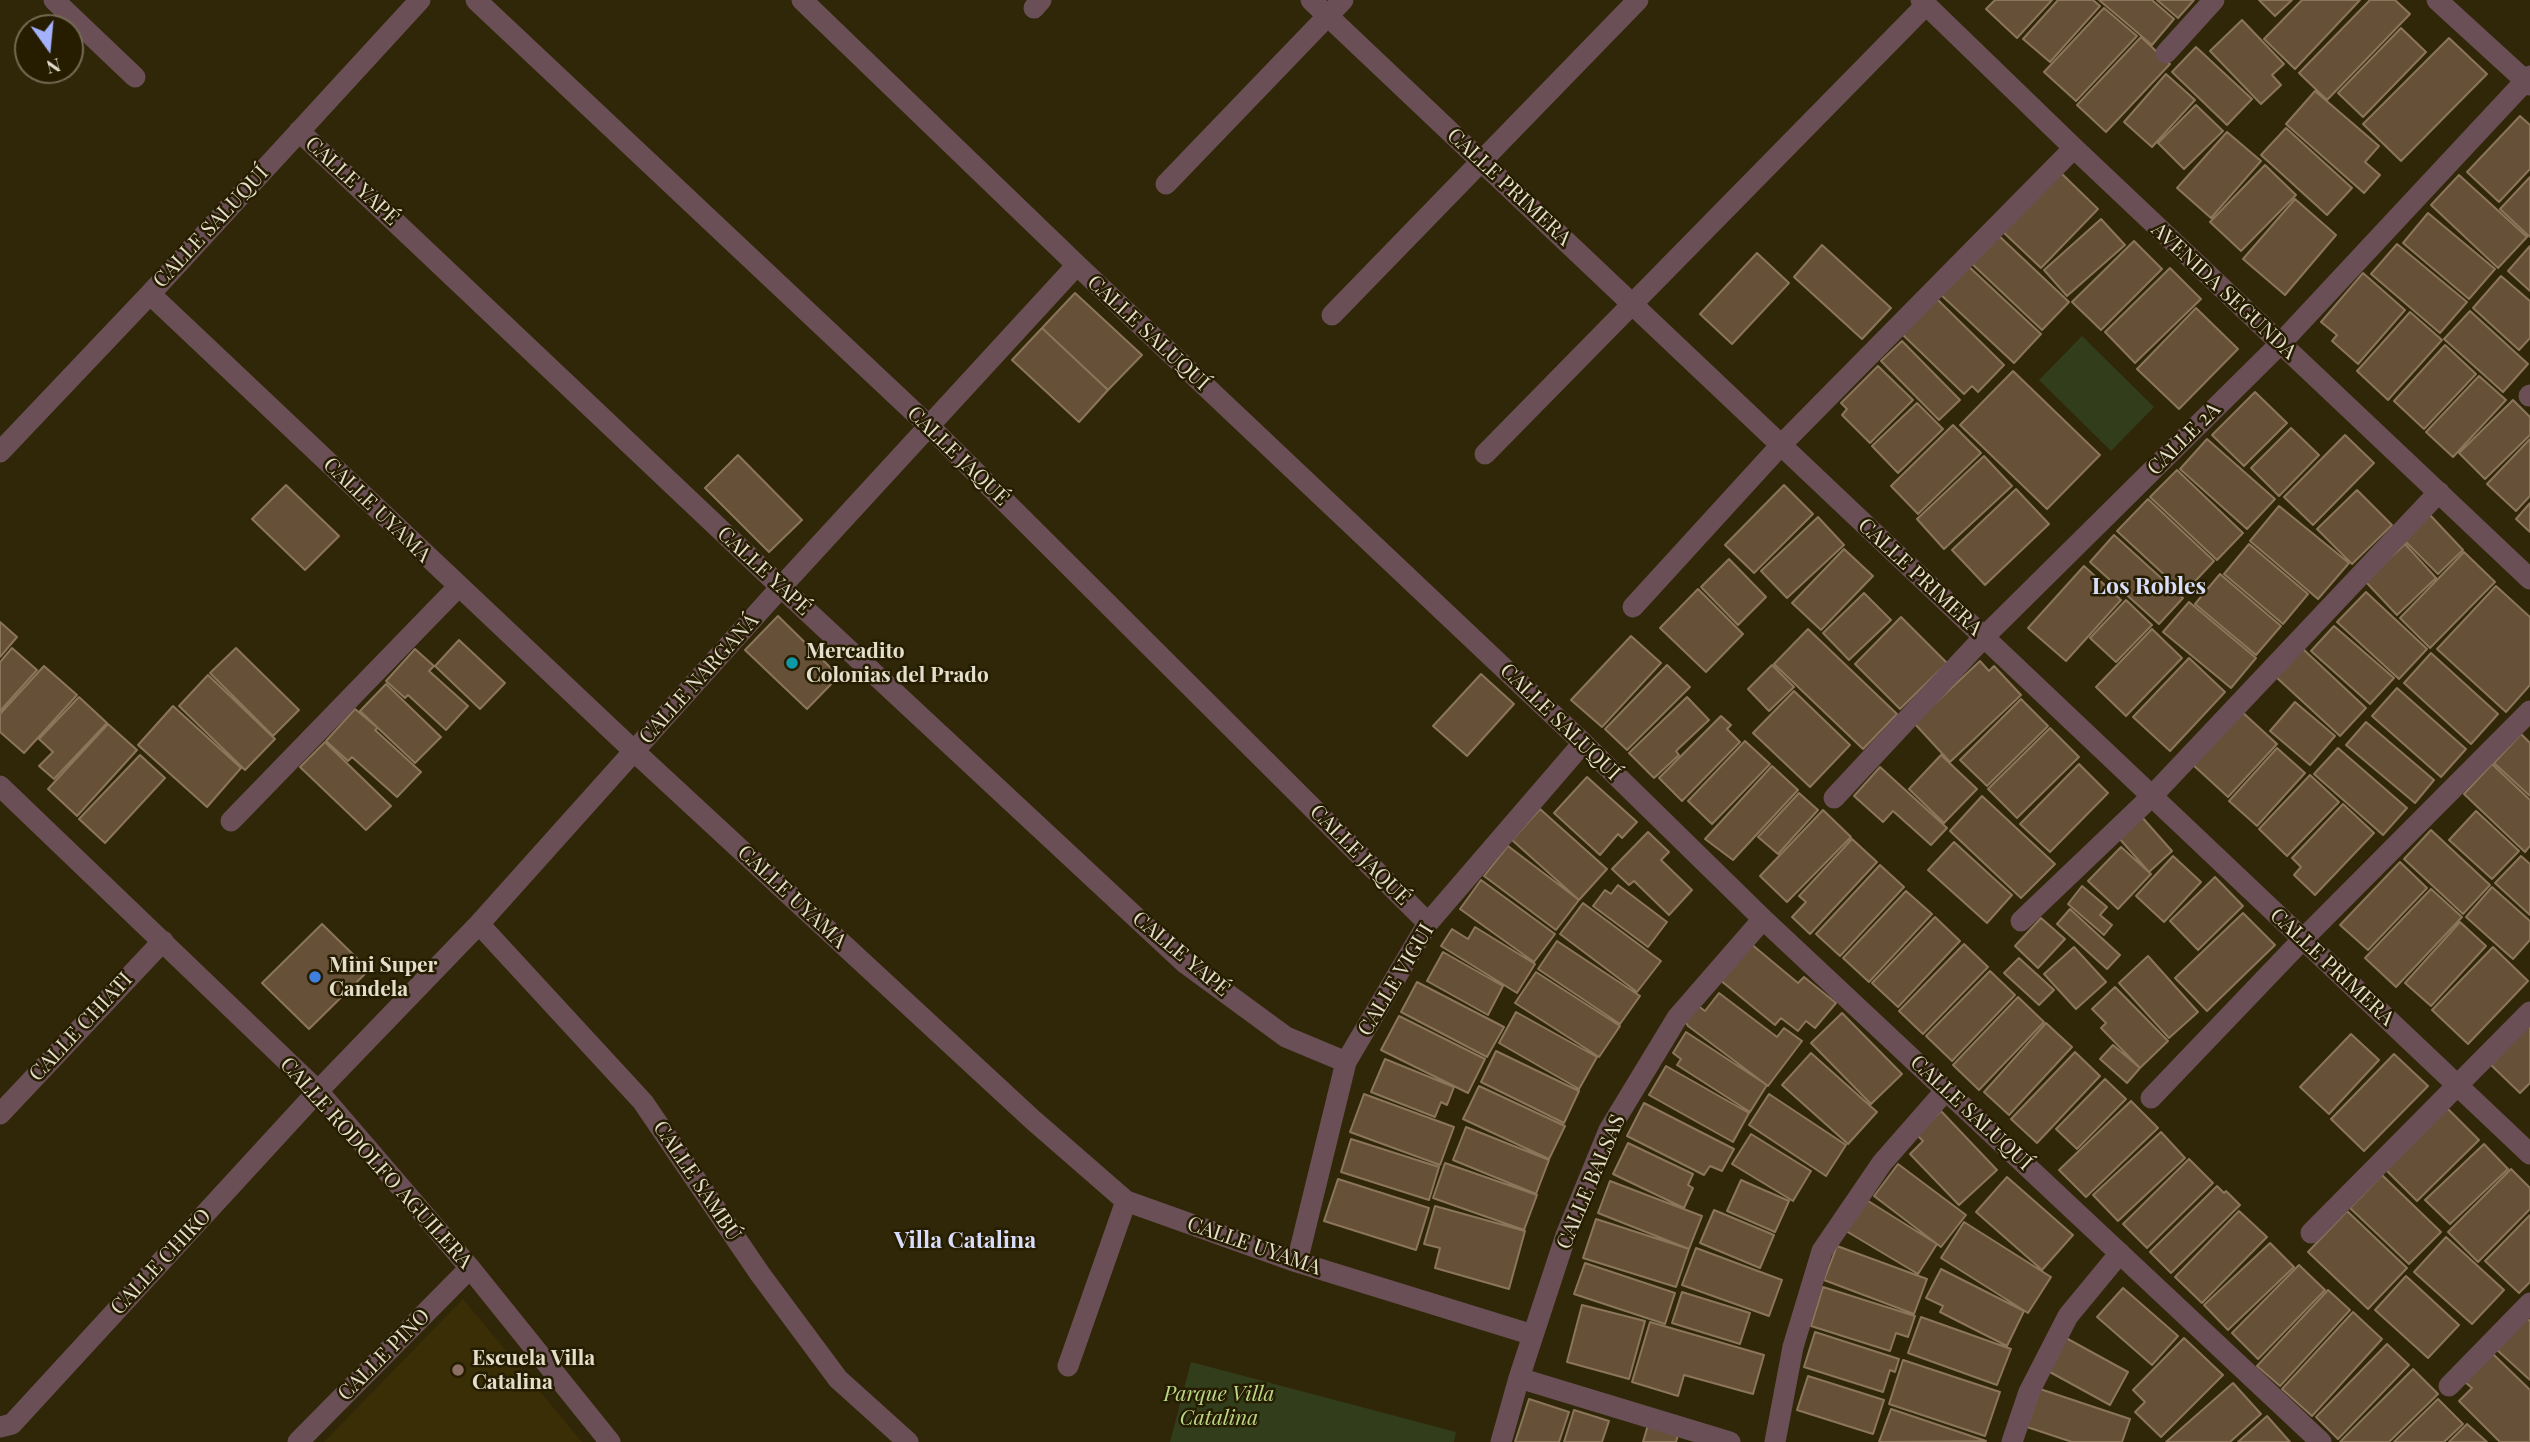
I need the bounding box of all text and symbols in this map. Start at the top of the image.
north arrow [14,14,84,84]
text: N [44,53,64,82]
street label: CALLE PRIMERA [1442,123,1576,251]
street label: CALLE YAPÉ [300,131,404,231]
street label: CALLE SALUQUÍ [148,161,274,293]
street label: AVENIDA SEGUNDA [2146,217,2302,365]
street label: CALLE SALUQUÍ [1082,270,1214,396]
street label: CALLE 2A [2142,397,2226,481]
street label: CALLE JAQUÉ [902,401,1014,511]
street label: CALLE UYAMA [318,452,436,568]
street label: CALLE PRIMERA [1853,513,1987,641]
street label: CALLE YAPÉ [712,521,816,621]
district label: Los Robles [2092,573,2206,601]
street label: CALLE NARGANÁ [634,609,764,749]
place label: Mercadito Colonias del Prado [806,638,989,688]
marker: Mercadito Colonias del Prado [784,655,800,671]
street label: CALLE SALUQUÍ [1495,658,1625,786]
street label: CALLE JAQUÉ [1304,799,1416,911]
street label: CALLE UYAMA [732,840,852,954]
street label: CALLE PRIMERA [2265,903,2399,1031]
street label: CALLE YAPÉ [1127,906,1235,1002]
street label: CALLE VIGUI [1353,919,1439,1041]
place label: Mini Super Candela [329,952,437,1002]
street label: CALLE CHIATI [24,967,138,1087]
marker: Mini Super Candela [307,969,323,985]
street label: CALLE SALUQUÍ [1905,1050,2037,1176]
street label: CALLE RODOLFO AGUILERA [274,1052,478,1274]
street label: CALLE BALSAS [1551,1111,1631,1253]
street label: CALLE SAMBÚ [648,1116,746,1246]
street label: CALLE CHIKO [106,1204,216,1320]
street label: CALLE UYAMA [1184,1211,1324,1281]
district label: Villa Catalina [894,1227,1036,1255]
street label: CALLE PINO [333,1304,435,1406]
place label: Escuela Villa Catalina [472,1345,595,1395]
marker: Escuela Villa Catalina [450,1362,466,1378]
park label: Parque Villa Catalina [1163,1381,1275,1431]

